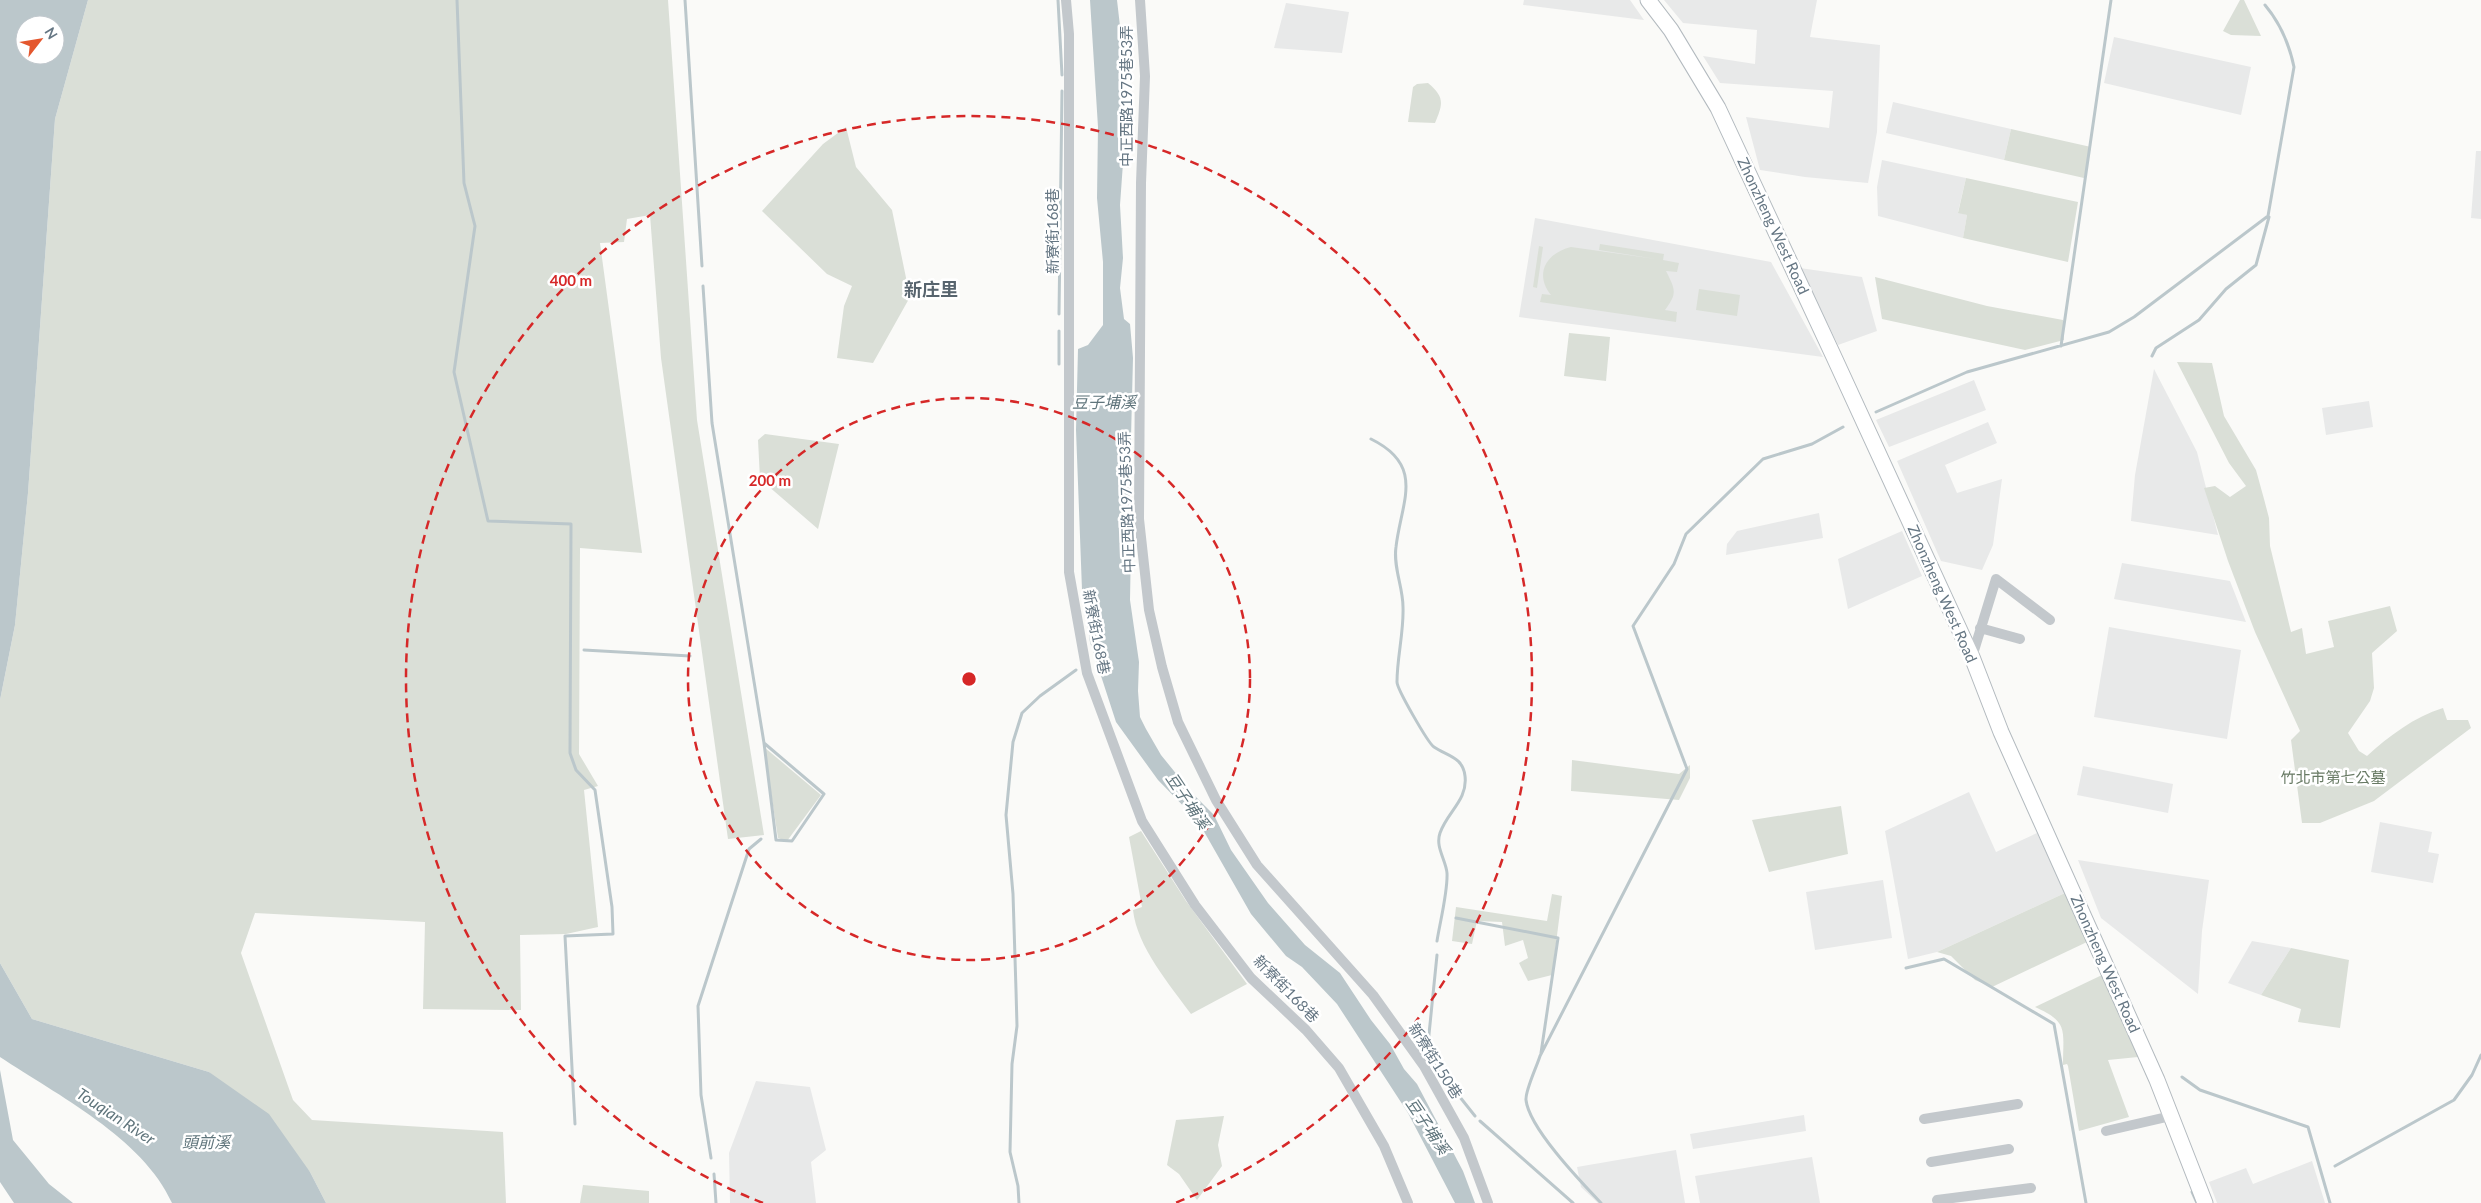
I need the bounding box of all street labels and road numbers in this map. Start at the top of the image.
street label: 中正西路1975巷53弄 [1117,25,1135,167]
street label: Zhonzheng West Road [1734,154,1813,297]
street label: 新寮街168巷 [1043,188,1061,274]
street label: 中正西路1975巷53弄 [1115,431,1137,573]
street label: Zhonzheng West Road [1904,522,1981,665]
street label: 新寮街168巷 [1080,588,1114,676]
street label: Zhonzheng West Road [2067,892,2144,1035]
street label: 新寮街168巷 [1250,951,1323,1026]
street label: 新寮街150巷 [1405,1019,1466,1102]

